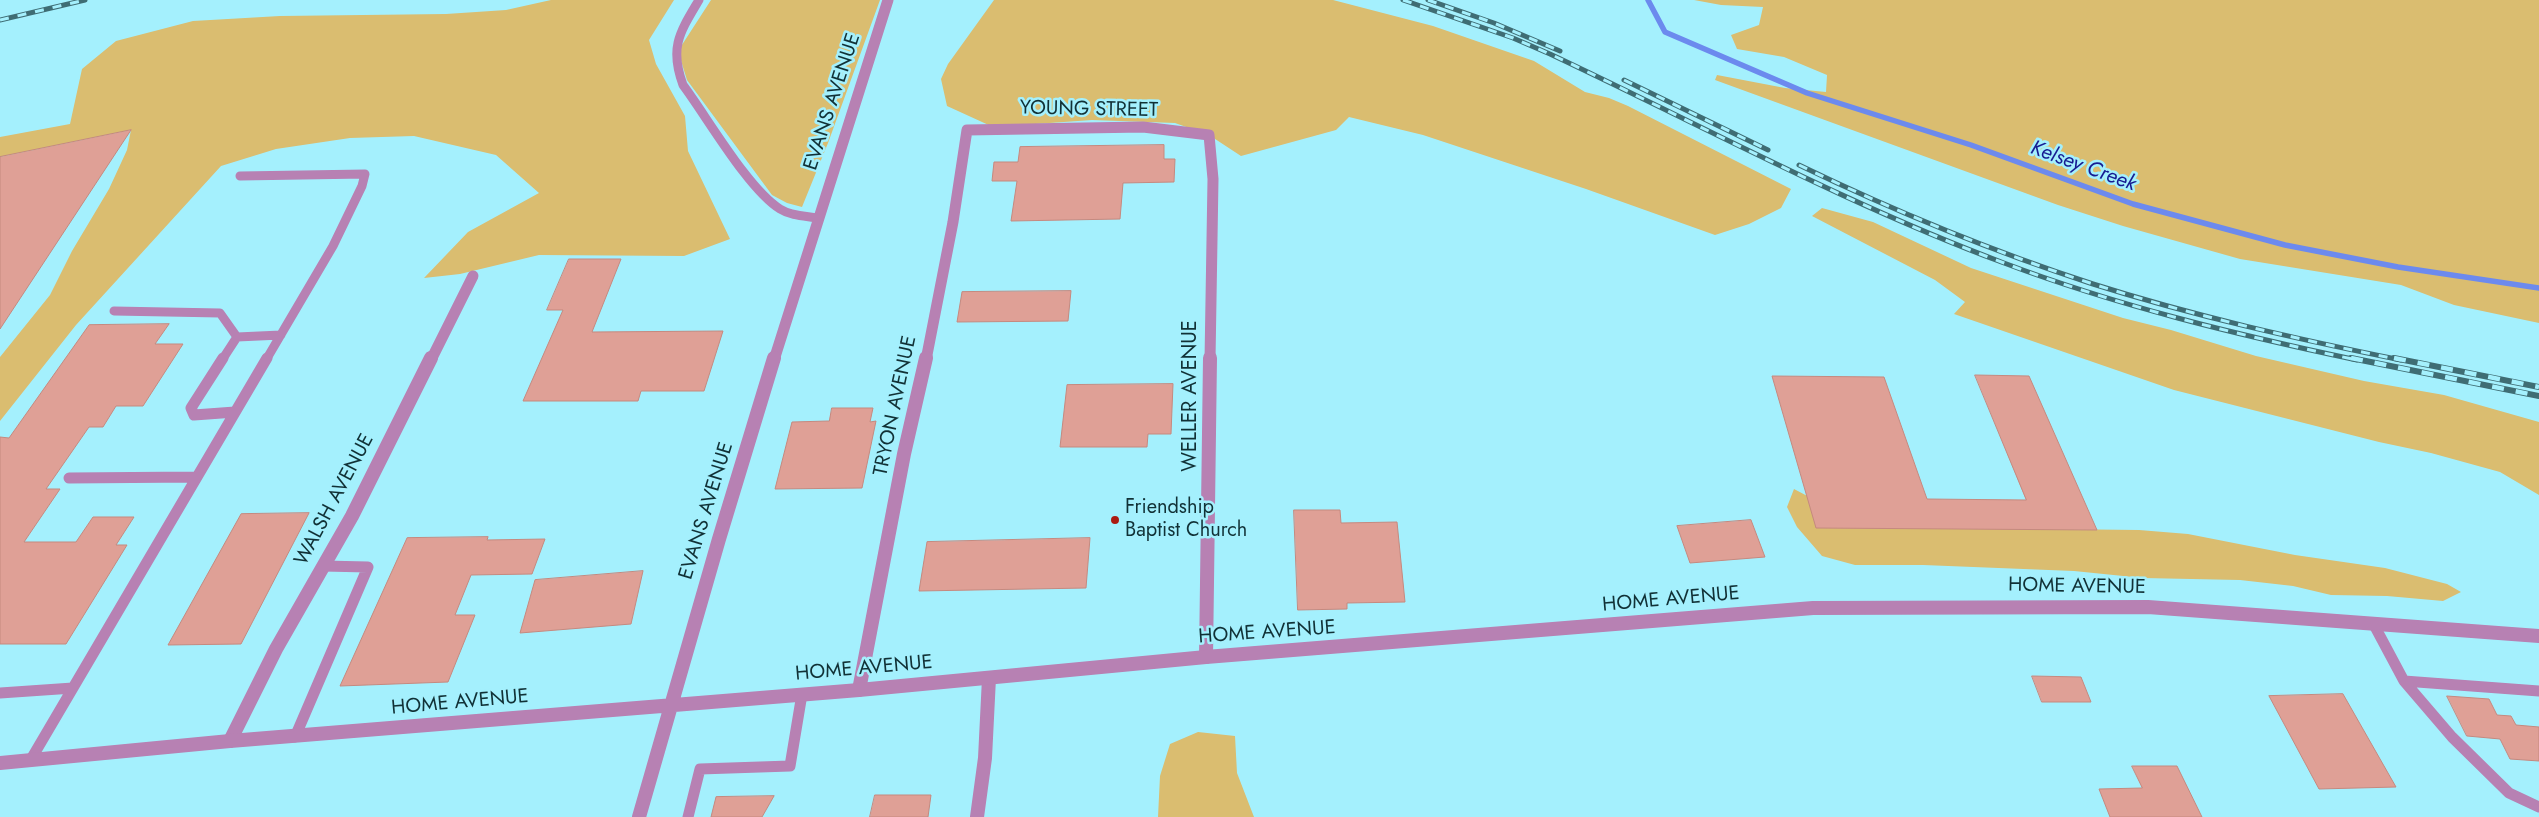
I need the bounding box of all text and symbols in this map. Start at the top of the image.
street label: EVANS AVENUE [800,31,866,173]
street label: YOUNG STREET [1020,97,1158,123]
water label: Kelsey Creek [2027,136,2139,198]
street label: WELLER AVENUE [1179,320,1203,472]
street label: TRYON AVENUE [869,334,923,478]
street label: WALSH AVENUE [290,430,380,570]
street label: EVANS AVENUE [675,439,739,583]
place label: Friendship Baptist Church [1125,496,1247,543]
marker: Friendship Baptist Church [1109,514,1121,526]
street label: HOME AVENUE [2008,574,2146,600]
street label: HOME AVENUE [1601,582,1741,618]
street label: HOME AVENUE [1197,616,1337,650]
street label: HOME AVENUE [794,651,934,687]
street label: HOME AVENUE [390,685,530,721]

